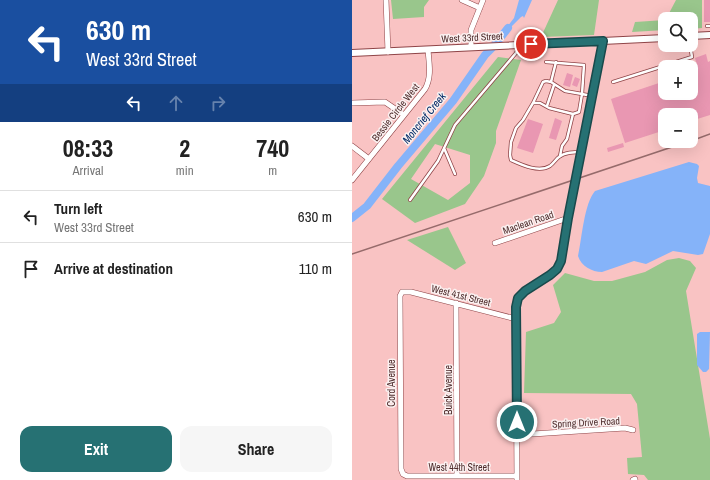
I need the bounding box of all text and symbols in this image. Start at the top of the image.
text: 630 m [86,11,151,49]
map controls [658,12,698,148]
button: search [658,12,698,52]
icon: left [20,16,72,68]
pin [514,27,548,61]
street label: West 33rd Street [441,29,504,46]
icon: arrive [520,33,542,55]
text: West 33rd Street [86,47,197,72]
button: + [658,60,698,100]
street label: Bessie Circle West [369,80,422,144]
water label: Moncrief Creek [399,89,449,146]
icon: left [123,92,145,114]
icon: ahead [165,92,187,114]
icon: right [207,92,229,114]
button: − [658,108,698,148]
text: 08:33 [63,132,113,164]
text: 2 [179,132,190,164]
text: 740 [256,132,289,164]
text: Arrival [73,162,103,179]
text: min [176,162,194,179]
text: m [268,162,277,179]
text: Turn left [54,198,102,219]
icon: left [20,206,42,228]
text: 630 m [298,206,332,227]
street label: Maclean Road [501,208,555,237]
text: West 33rd Street [54,219,134,236]
icon: arrive [20,258,42,280]
text: Arrive at destination [54,258,173,279]
text: 110 m [299,258,332,279]
street label: West 41st Street [430,282,492,309]
street label: Cord Avenue [385,359,398,407]
street label: Buick Avenue [442,365,455,415]
position arrow [496,401,538,443]
street label: Spring Drive Road [552,414,620,431]
button: Exit [20,426,172,472]
button: Share [180,426,332,472]
street label: West 44th Street [429,461,490,474]

